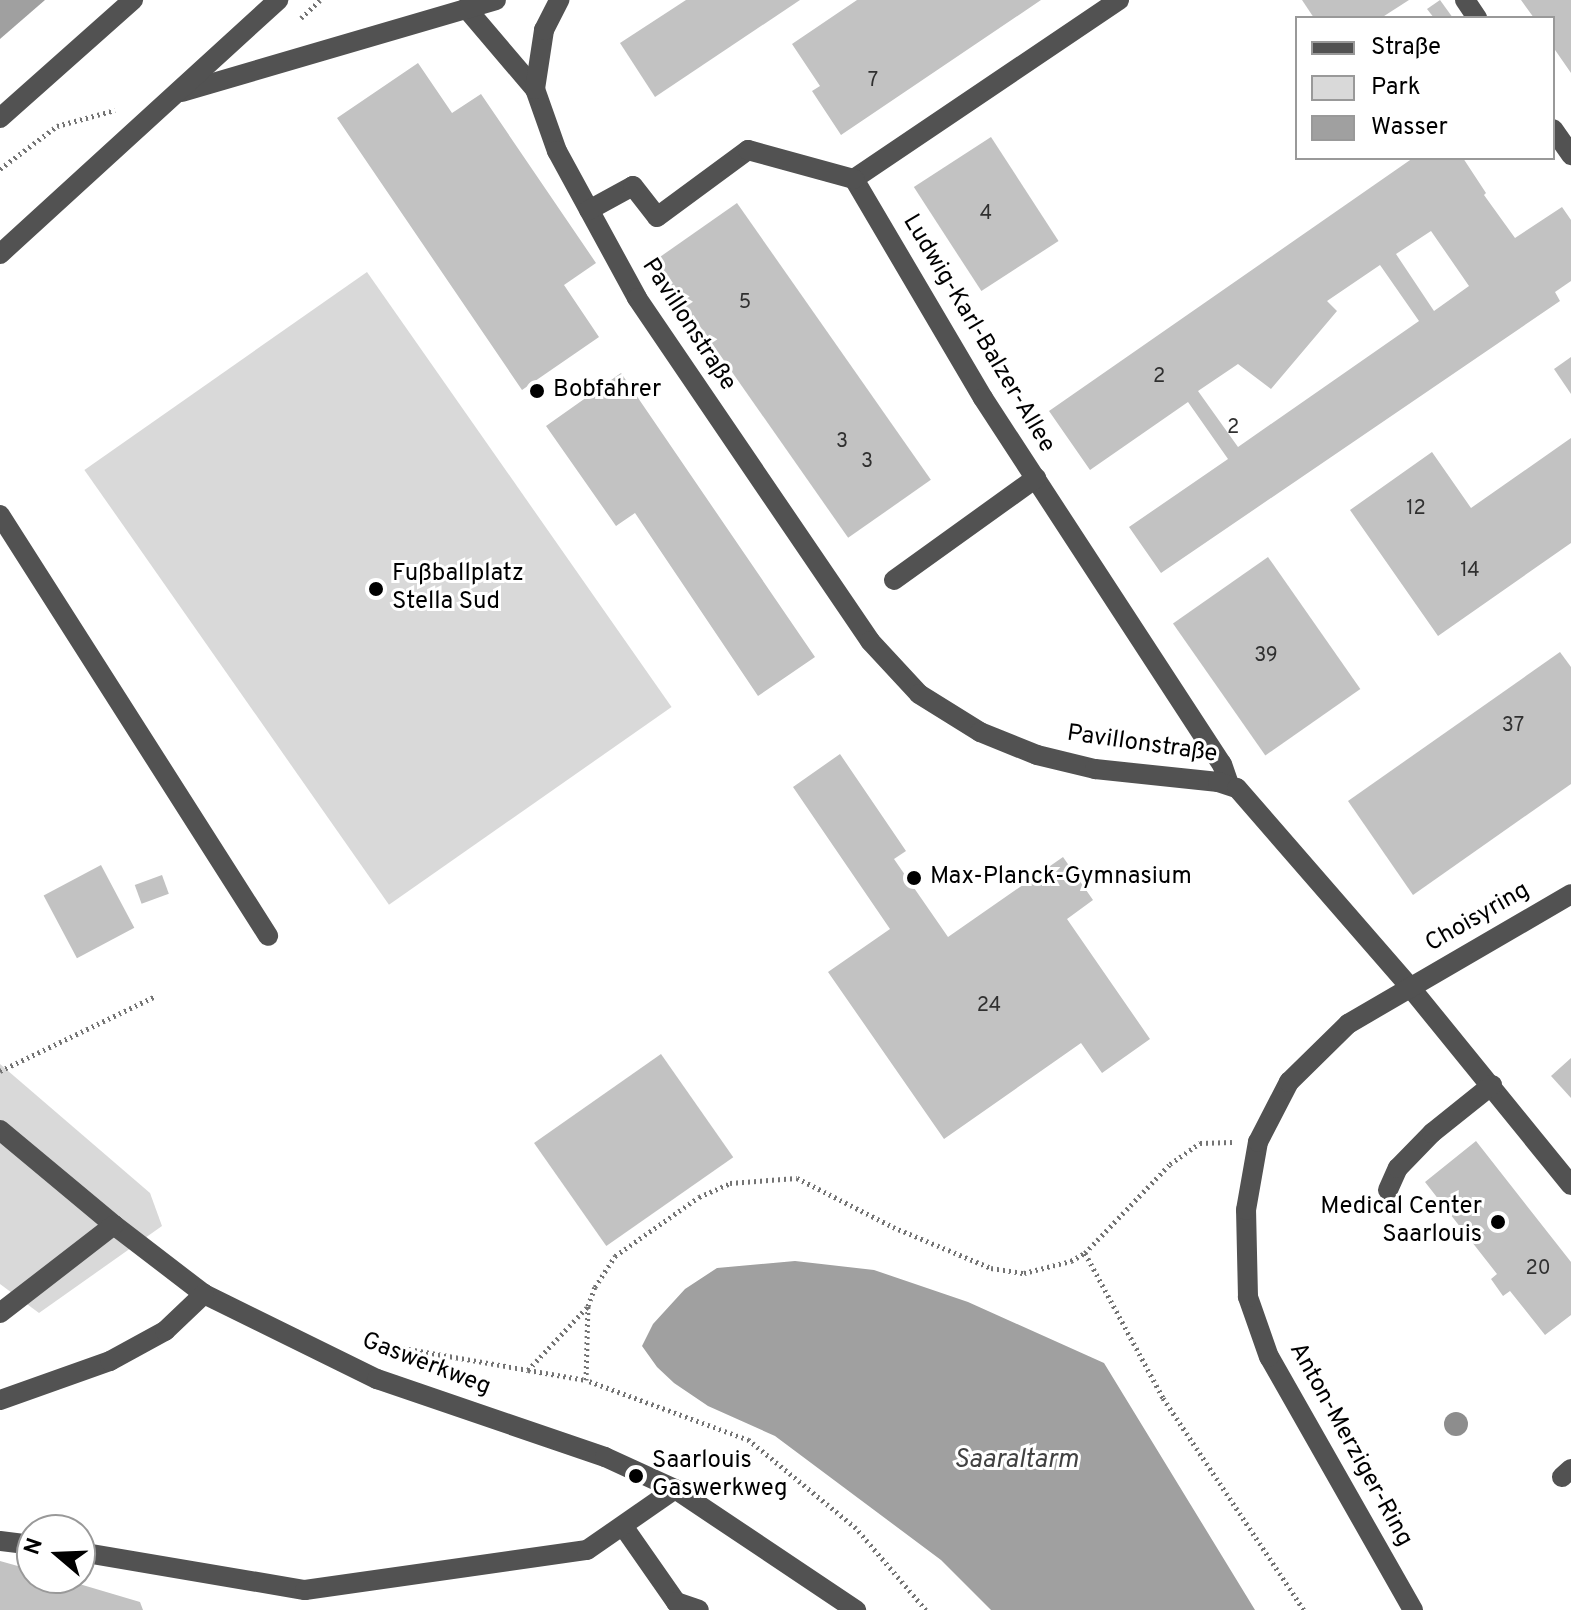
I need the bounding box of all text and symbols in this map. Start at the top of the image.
legend [1295,16,1555,160]
text: Straße [1371,33,1441,63]
house number: 7 [868,69,878,93]
text: Park [1371,73,1421,103]
text: Wasser [1371,113,1448,143]
house number: 4 [980,202,992,226]
street label: Ludwig-Karl-Balzer-Allee [895,210,1061,458]
street label: Pavillonstraße [635,254,741,396]
house number: 5 [739,291,751,315]
house number: 2 [1153,365,1165,389]
place label: Bobfahrer [553,377,661,405]
marker: Bobfahrer [528,382,546,400]
house number: 2 [1227,416,1239,440]
house number: 3 [836,430,848,454]
house number: 3 [861,450,873,474]
house number: 12 [1406,497,1426,521]
house number: 14 [1460,559,1480,583]
place label: Fußballplatz Stella Sud [392,561,524,617]
marker: Fußballplatz Stella Sud [367,580,385,598]
house number: 39 [1254,644,1278,668]
house number: 37 [1502,714,1524,738]
street label: Pavillonstraße [1065,720,1219,770]
place label: Max-Planck-Gymnasium [930,864,1192,892]
marker: Max-Planck-Gymnasium [905,869,923,887]
street label: Choisyring [1421,877,1535,959]
house number: 24 [977,994,1001,1018]
place label: Medical Center Saarlouis [1320,1194,1482,1250]
marker: Medical Center Saarlouis [1489,1213,1507,1231]
house number: 20 [1525,1257,1551,1281]
street label: Gaswerkweg [358,1327,494,1403]
street label: Anton-Merziger-Ring [1282,1338,1418,1552]
water label: Saaraltarm [954,1445,1078,1477]
place label: Saarlouis Gaswerkweg [652,1448,788,1504]
marker: Saarlouis Gaswerkweg [627,1467,645,1485]
north arrow [16,1514,96,1594]
text: N [19,1535,50,1559]

